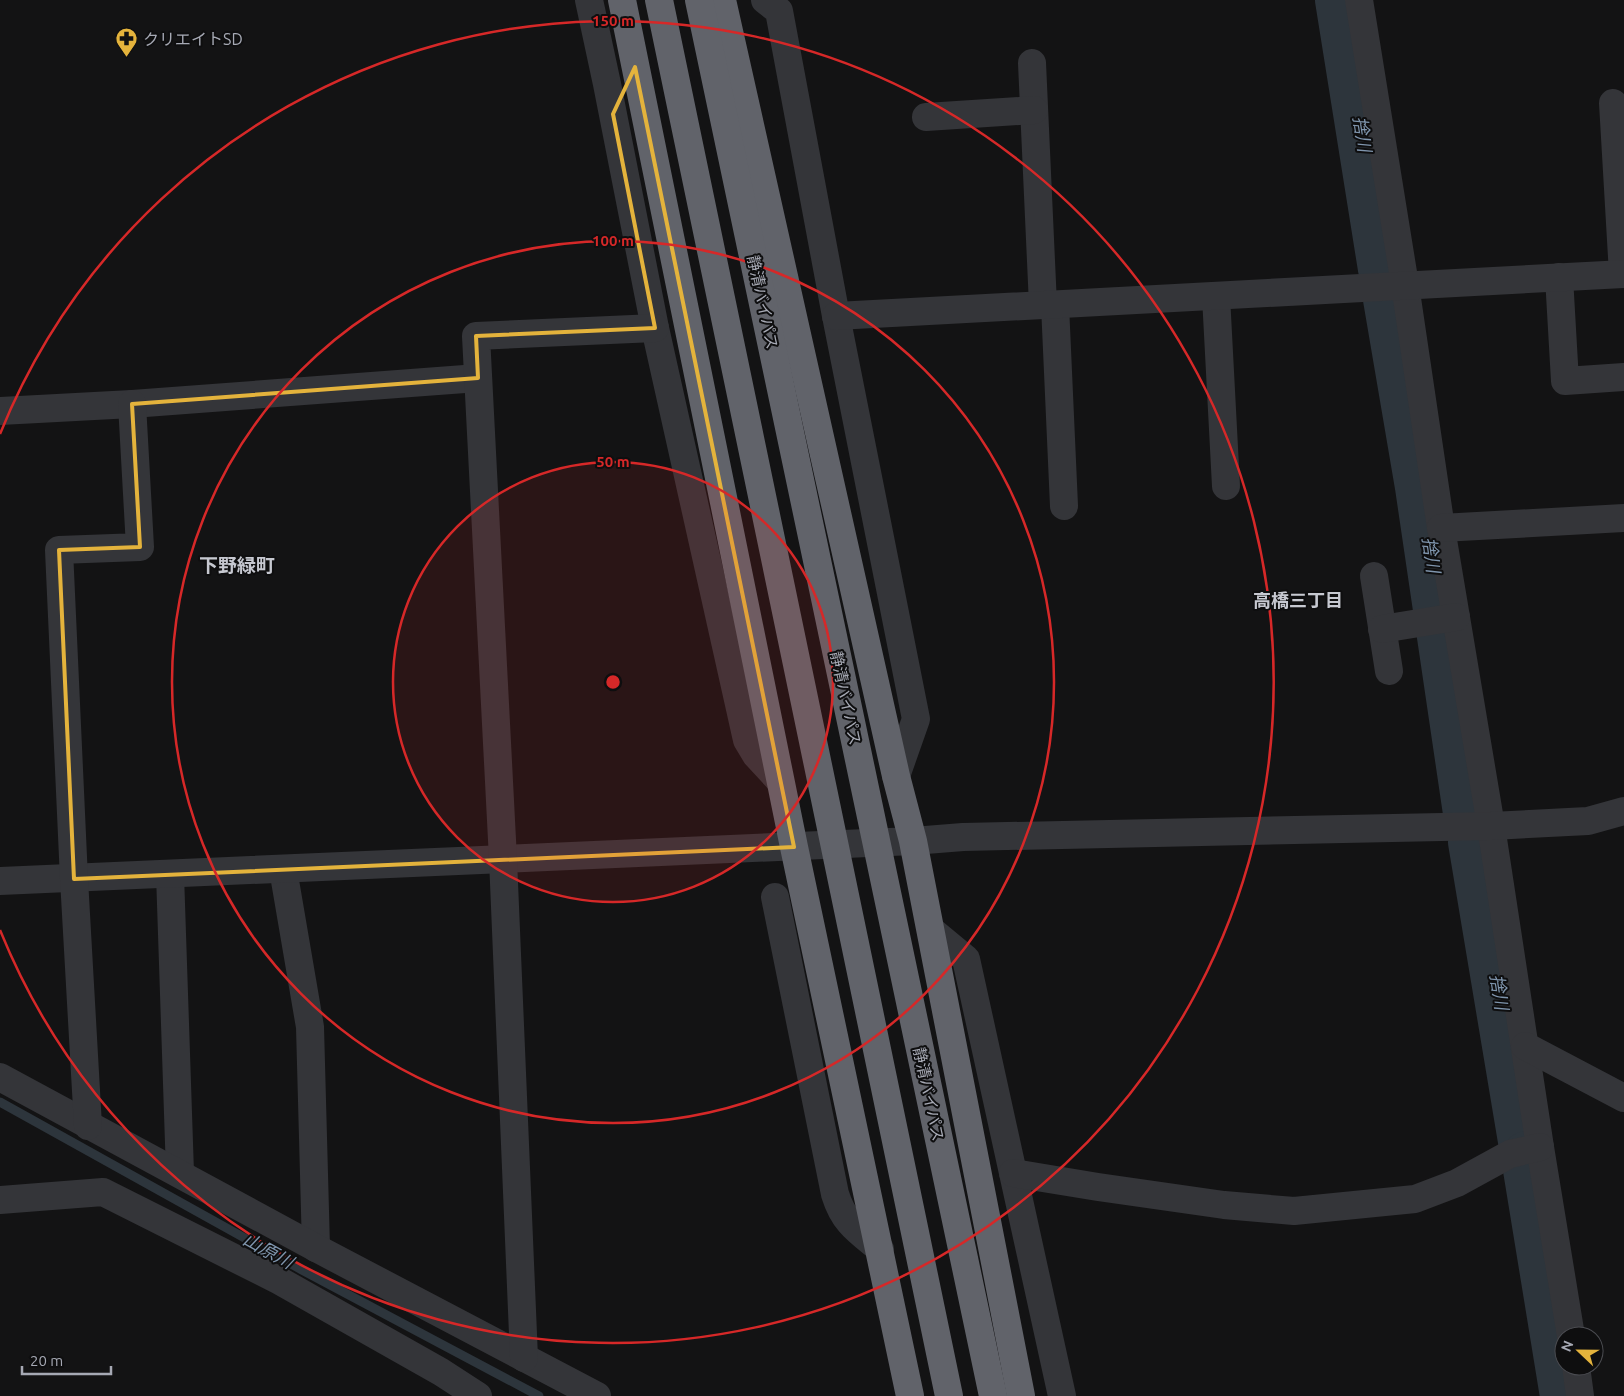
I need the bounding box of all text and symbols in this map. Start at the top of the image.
text: 150 m [592,12,634,29]
pharmacy icon: クリエイトSD [115,27,139,58]
place label: クリエイトSD [143,30,243,48]
water label: 捨川 [1350,115,1376,155]
text: 100 m [592,232,634,249]
street label: 静清バイパス [744,253,782,351]
text: 50 m [596,453,630,470]
water label: 捨川 [1420,536,1445,576]
district label: 下野緑町 [199,554,275,576]
district label: 高橋三丁目 [1253,590,1343,610]
street label: 静清バイパス [827,649,865,747]
centre of rings [604,673,622,691]
water label: 捨川 [1487,973,1513,1013]
street label: 静清バイパス [910,1045,948,1143]
water label: 山原川 [240,1228,299,1273]
north arrow [1554,1326,1604,1376]
text: N [1558,1338,1576,1354]
scale bar [22,1344,111,1376]
text: 20 m [30,1352,63,1369]

